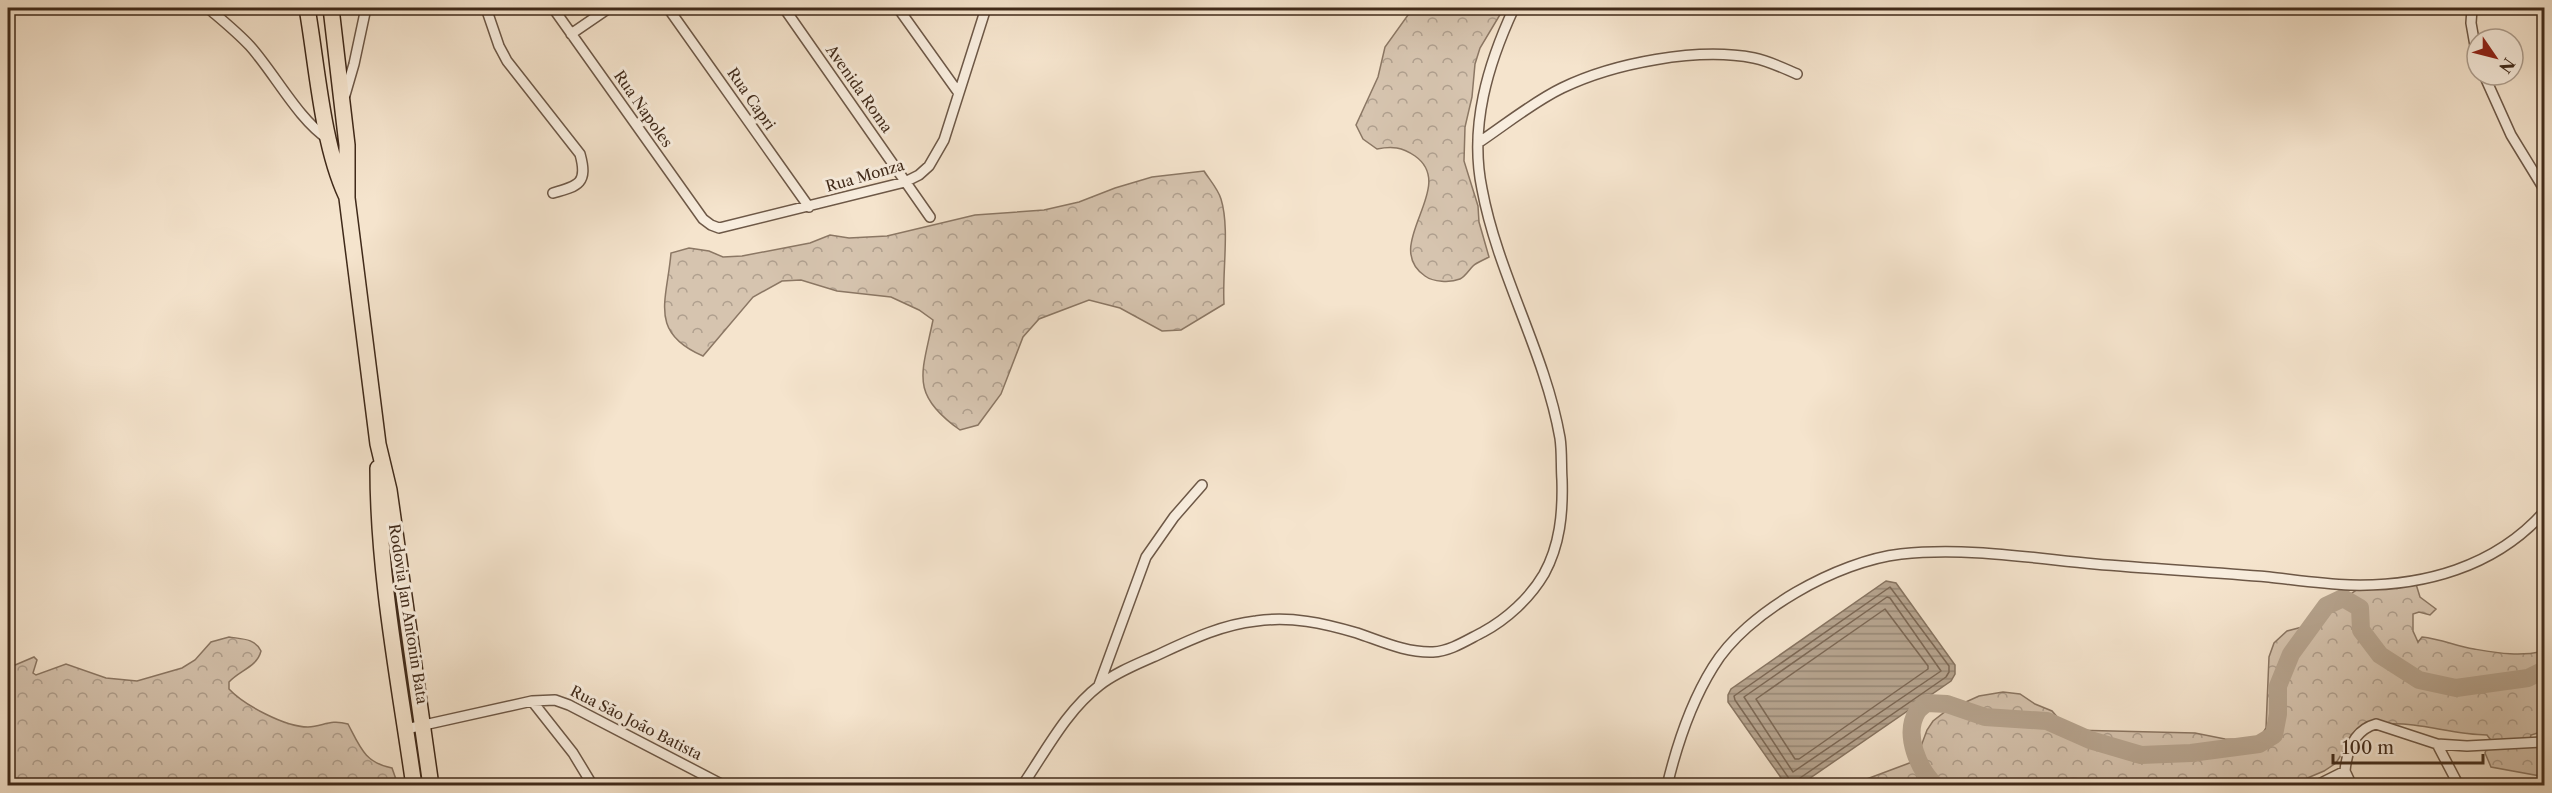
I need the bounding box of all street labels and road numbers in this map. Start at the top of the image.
street label: Avenida Roma [822,40,897,136]
street label: Rua Capri [723,64,780,134]
street label: Rua Napoles [610,67,677,151]
street label: Rua Monza [823,155,906,196]
street label: Rodovia Jan Antonin Bata [385,523,432,705]
street label: Rua São João Batista [567,681,705,764]

